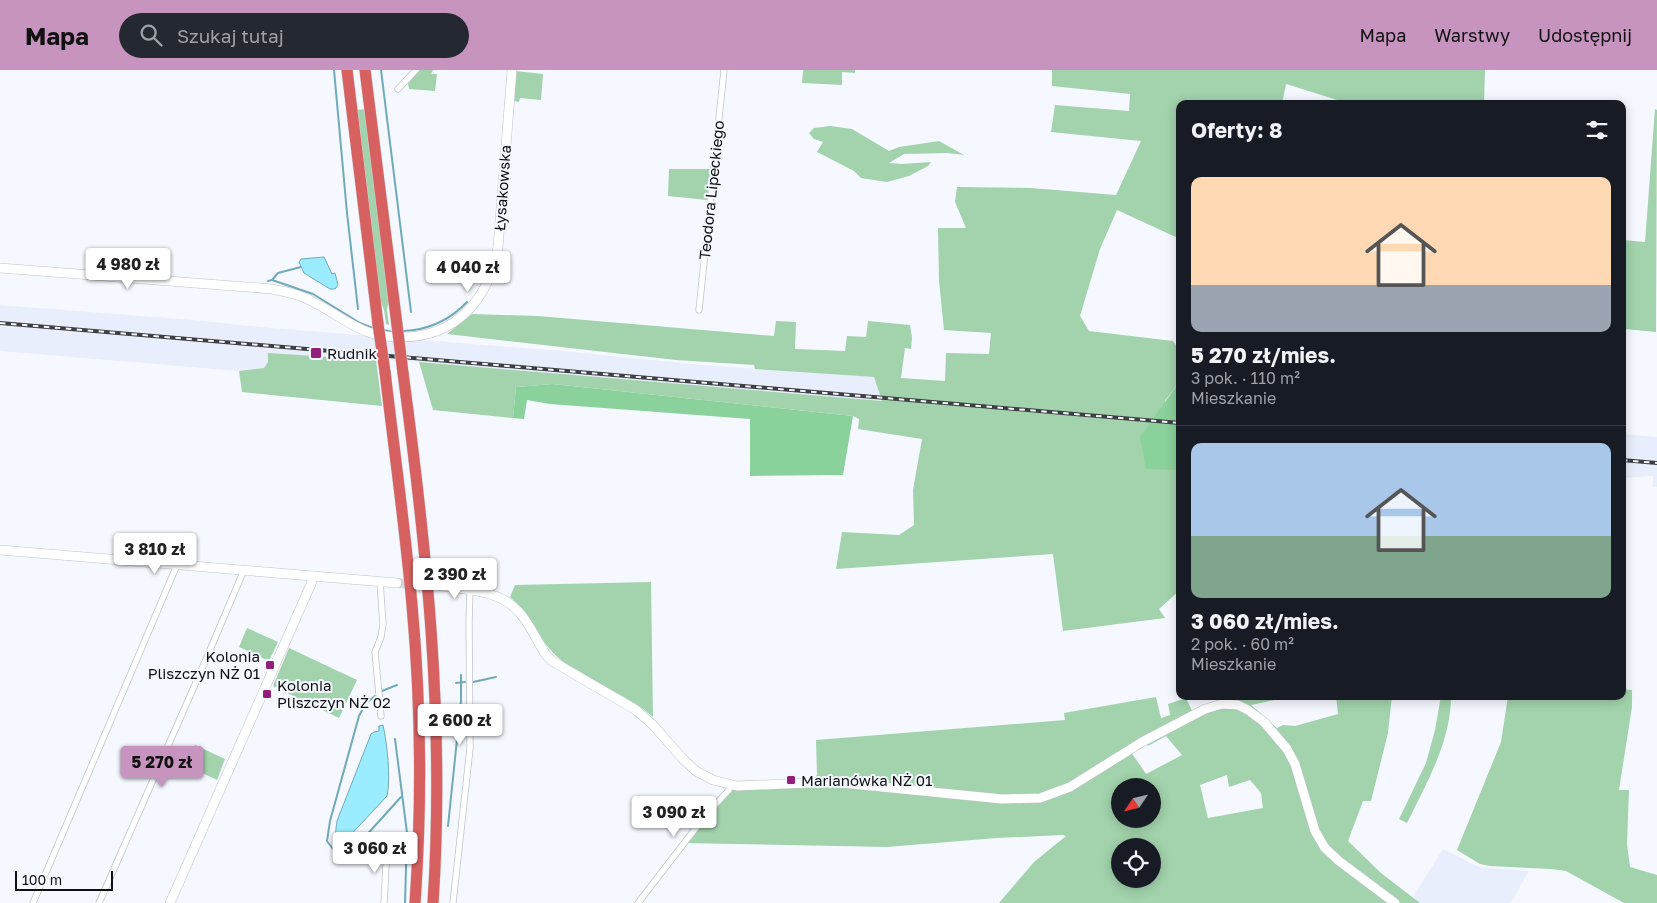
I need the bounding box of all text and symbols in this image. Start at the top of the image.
search box [119,13,469,58]
text: Mapa [25,21,89,50]
icon: search [137,21,165,49]
text: Szukaj tutaj [177,24,284,47]
text: Mapa [1359,24,1406,46]
text: Warstwy [1434,24,1510,46]
text: Udostępnij [1538,24,1632,46]
icon: filters [1583,116,1611,144]
text: Oferty: 8 [1191,117,1282,143]
street label: Teodora Lipeckiego [695,119,727,261]
street label: Łysakowska [490,144,514,232]
icon: home [1356,210,1446,300]
pin: 4 980 zł [76,248,180,290]
pin: 4 040 zł [416,250,520,293]
text: 4 980 zł [97,254,159,274]
text: 4 040 zł [437,257,499,277]
text: 5 270 zł/mies. [1191,342,1336,368]
place label: Rudnik [327,344,377,362]
marker: Rudnik [309,346,323,360]
text: 3 pok. · 110 m² [1191,368,1300,388]
text: Mieszkanie [1191,388,1276,408]
icon: home [1356,475,1446,565]
pin: 3 810 zł [103,532,207,575]
text: 3 810 zł [125,539,185,559]
pin: 2 390 zł [403,558,507,600]
text: 2 390 zł [424,564,486,584]
text: 3 060 zł/mies. [1191,608,1339,634]
text: 2 pok. · 60 m² [1191,634,1294,654]
place label: Kolonia Pliszczyn NŻ 01 [148,647,260,682]
text: Mieszkanie [1191,654,1276,674]
marker: Kolonia Pliszczyn NŻ 01 [264,659,276,671]
place label: Kolonia Pliszczyn NŻ 02 [277,676,391,711]
marker: Kolonia Pliszczyn NŻ 02 [261,688,273,700]
pin: 2 600 zł [408,704,512,746]
text: 2 600 zł [429,710,491,730]
pin: 5 270 zł [110,746,214,788]
text: 5 270 zł [132,752,192,772]
place label: Marianówka NŻ 01 [801,771,932,789]
marker: Marianówka NŻ 01 [785,774,797,786]
north arrow [1111,778,1161,828]
map controls [1111,778,1161,888]
pin: 3 090 zł [622,796,726,838]
text: 3 090 zł [643,802,705,822]
pin: 3 060 zł [323,832,427,874]
text: 3 060 zł [344,838,406,858]
button: locate [1111,838,1161,888]
scale bar [15,868,112,891]
text: 100 m [22,871,62,888]

